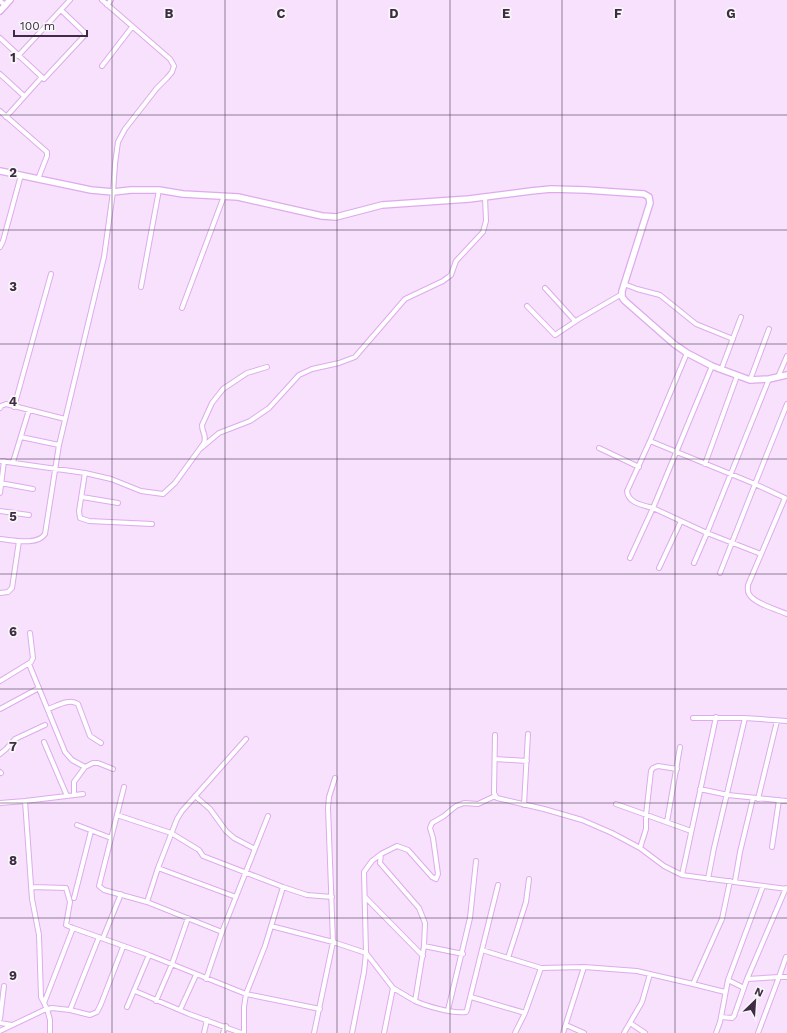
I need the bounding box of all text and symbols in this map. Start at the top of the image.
text: B [165,6,174,21]
text: C [277,6,286,21]
text: D [389,6,399,21]
text: E [502,6,510,21]
text: F [614,6,622,21]
text: G [726,6,736,21]
scale bar [14,12,87,38]
text: 100 m [20,19,55,33]
text: 1 [10,50,16,65]
text: 2 [9,165,17,180]
text: 3 [9,279,17,294]
text: 4 [9,394,18,409]
text: 5 [9,509,17,524]
text: 6 [9,624,17,639]
text: 7 [9,739,17,754]
text: 8 [9,853,17,868]
text: 9 [9,968,17,983]
north arrow [735,981,775,1021]
text: N [753,985,765,1000]

